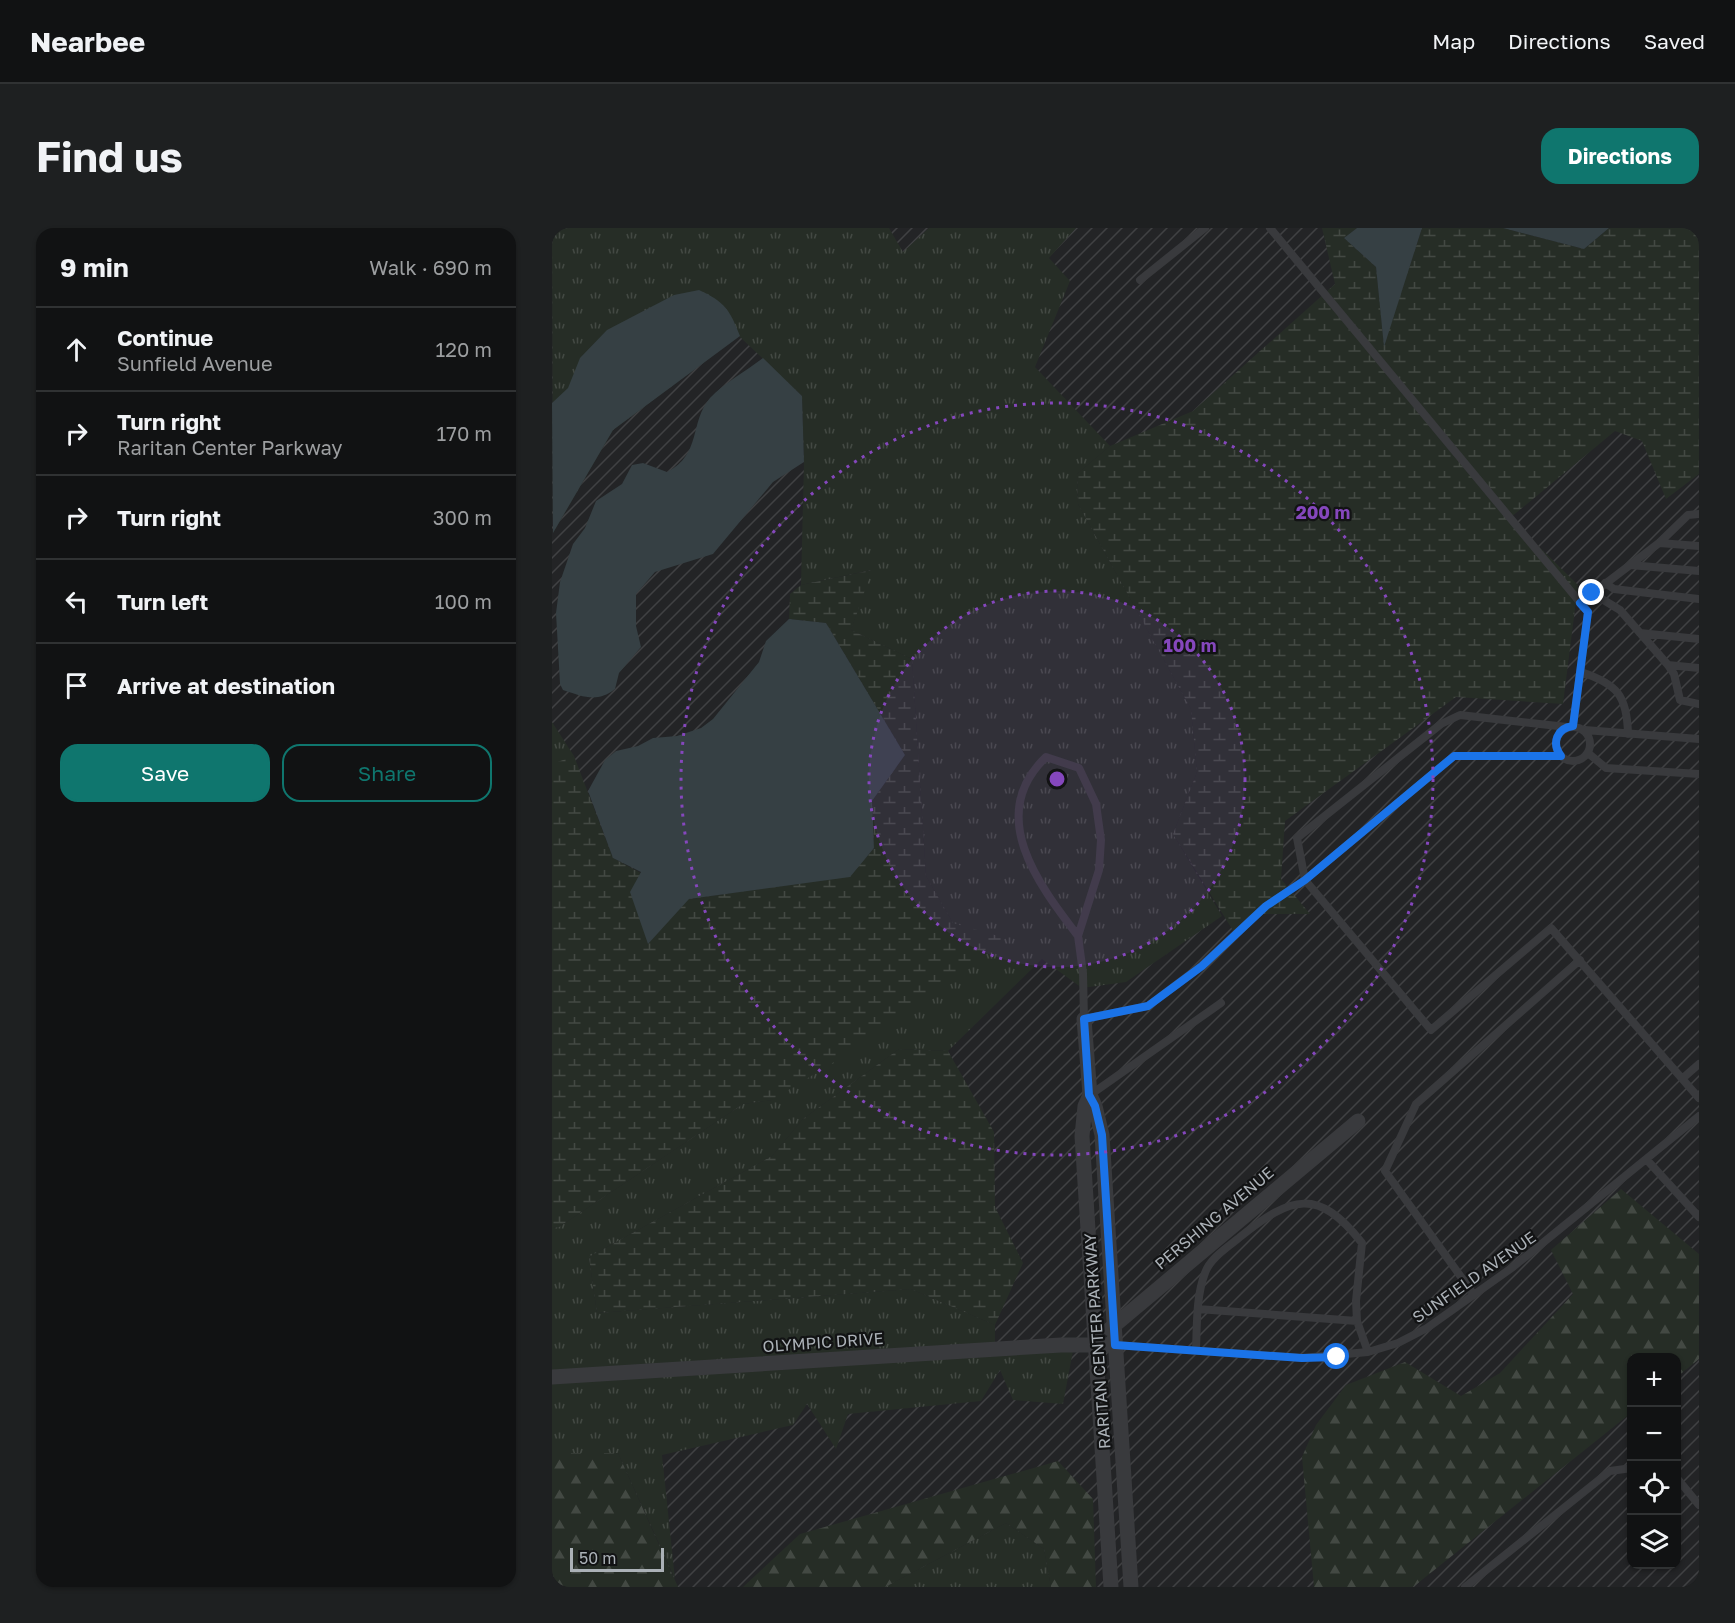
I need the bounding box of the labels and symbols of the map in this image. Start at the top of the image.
text: 200 m [1296,501,1350,523]
route end [1578,579,1604,605]
text: 100 m [1164,634,1216,656]
centre of rings [1047,769,1067,789]
street label: PERSHING AVENUE [1150,1162,1278,1274]
street label: SUNFIELD AVENUE [1408,1227,1540,1327]
street label: RARITAN CENTER PARKWAY [1079,1232,1115,1450]
street label: OLYMPIC DRIVE [762,1328,884,1356]
route start [1323,1343,1349,1369]
scale bar [570,1545,664,1572]

